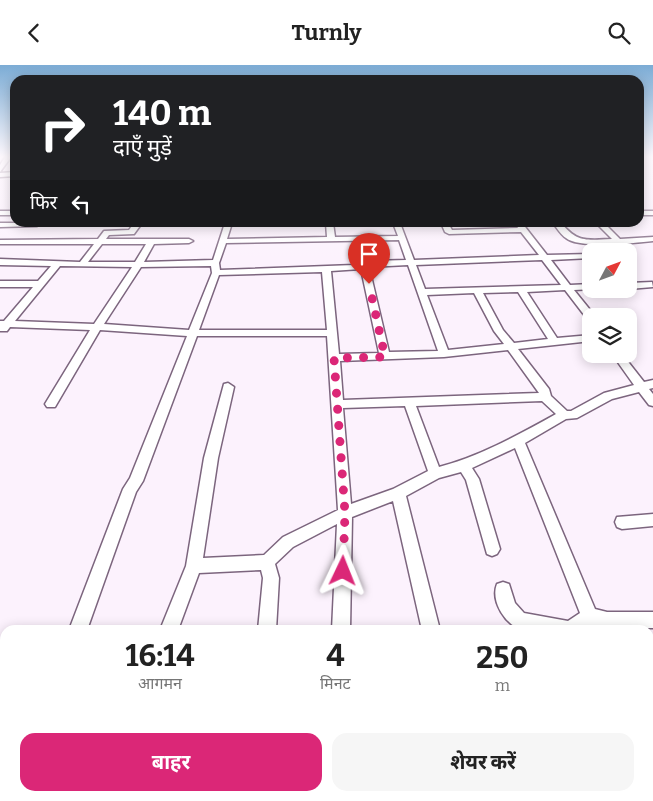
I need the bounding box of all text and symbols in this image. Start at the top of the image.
icon: back [20,19,48,47]
text: Turnly [291,19,362,46]
icon: search [605,19,633,47]
text: 140 m [113,92,211,134]
icon: right [30,95,95,160]
text: दाएँ मुड़ें [113,134,172,161]
icon: left [67,190,95,218]
text: फिर [30,191,57,214]
pin [348,233,390,284]
icon: arrive [355,240,383,268]
north arrow [582,243,638,297]
map controls [582,243,637,363]
button: layers [582,308,637,363]
position arrow [316,544,368,596]
text: 16:14 [126,638,194,674]
text: 4 [326,638,344,674]
text: 250 [476,640,528,676]
text: आगमन [138,674,182,693]
text: मिनट [320,674,351,693]
text: m [495,676,510,695]
button: बाहर [20,733,322,791]
button: शेयर करें [332,733,634,791]

